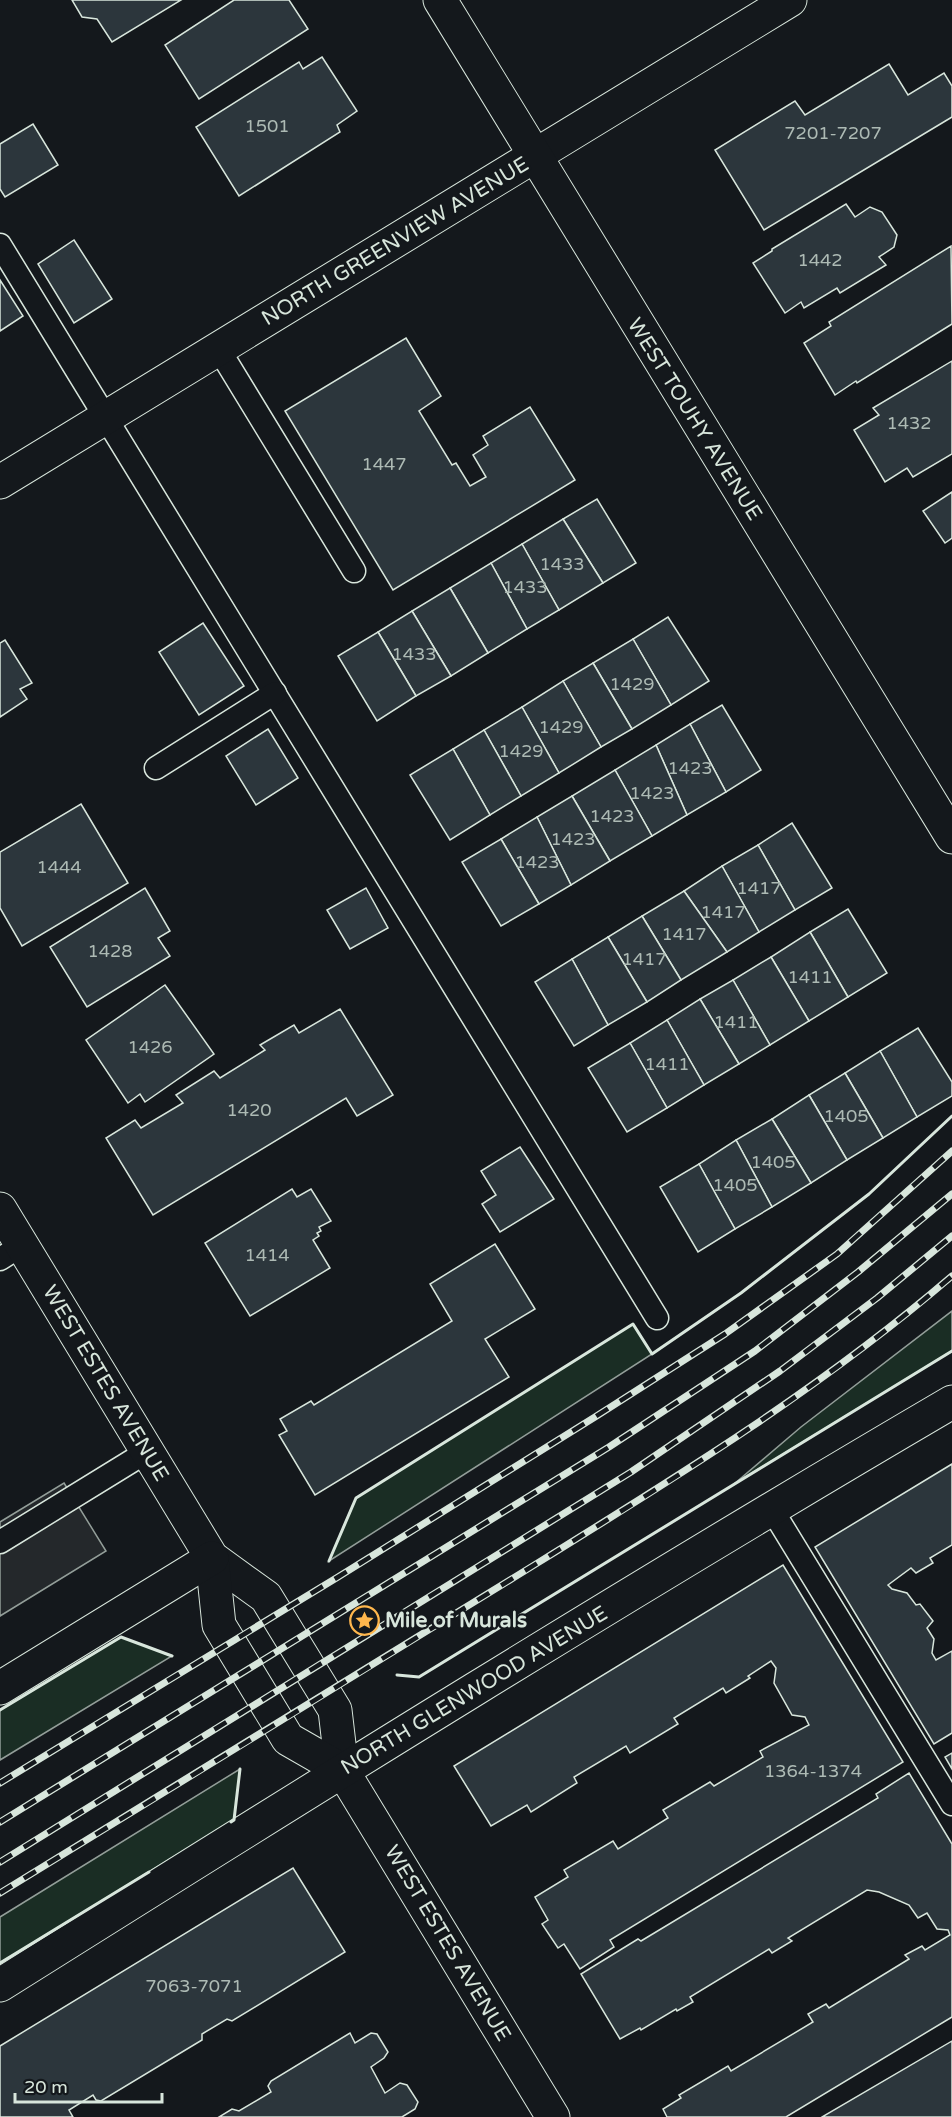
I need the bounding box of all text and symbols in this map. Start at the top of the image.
house number: 1501 [244,115,290,137]
house number: 7201-7207 [784,122,882,144]
street label: NORTH GREENVIEW AVENUE [257,152,533,331]
house number: 1442 [797,249,843,271]
street label: WEST TOUHY AVENUE [622,313,767,525]
house number: 1432 [886,412,932,434]
house number: 1447 [361,453,407,475]
house number: 1433 [539,553,585,575]
house number: 1433 [502,576,548,598]
house number: 1433 [391,643,437,665]
house number: 1429 [609,673,655,695]
house number: 1429 [538,716,584,738]
house number: 1429 [498,740,544,762]
house number: 1423 [667,757,713,779]
house number: 1423 [629,782,675,804]
house number: 1423 [589,805,635,827]
house number: 1423 [550,828,596,850]
house number: 1423 [514,851,560,873]
house number: 1444 [36,856,82,878]
house number: 1417 [736,877,782,899]
house number: 1417 [700,901,746,923]
house number: 1417 [661,923,707,945]
house number: 1428 [87,940,133,962]
house number: 1417 [621,948,667,970]
house number: 1411 [787,966,833,988]
house number: 1411 [713,1011,759,1033]
house number: 1426 [127,1036,173,1058]
house number: 1411 [644,1053,690,1075]
house number: 1420 [226,1099,272,1121]
house number: 1405 [823,1105,869,1127]
house number: 1405 [750,1151,796,1173]
house number: 1405 [712,1174,758,1196]
house number: 1414 [244,1244,290,1266]
street label: WEST ESTES AVENUE [37,1281,174,1486]
street label: NORTH GLENWOOD AVENUE [336,1601,612,1780]
place icon: Mile of Murals [348,1604,380,1636]
place label: Mile of Murals [385,1608,527,1633]
house number: 1364-1374 [764,1760,862,1782]
street label: WEST ESTES AVENUE [379,1841,516,2046]
house number: 7063-7071 [145,1975,243,1997]
scale bar [15,2066,162,2104]
text: 20 m [24,2076,68,2098]

